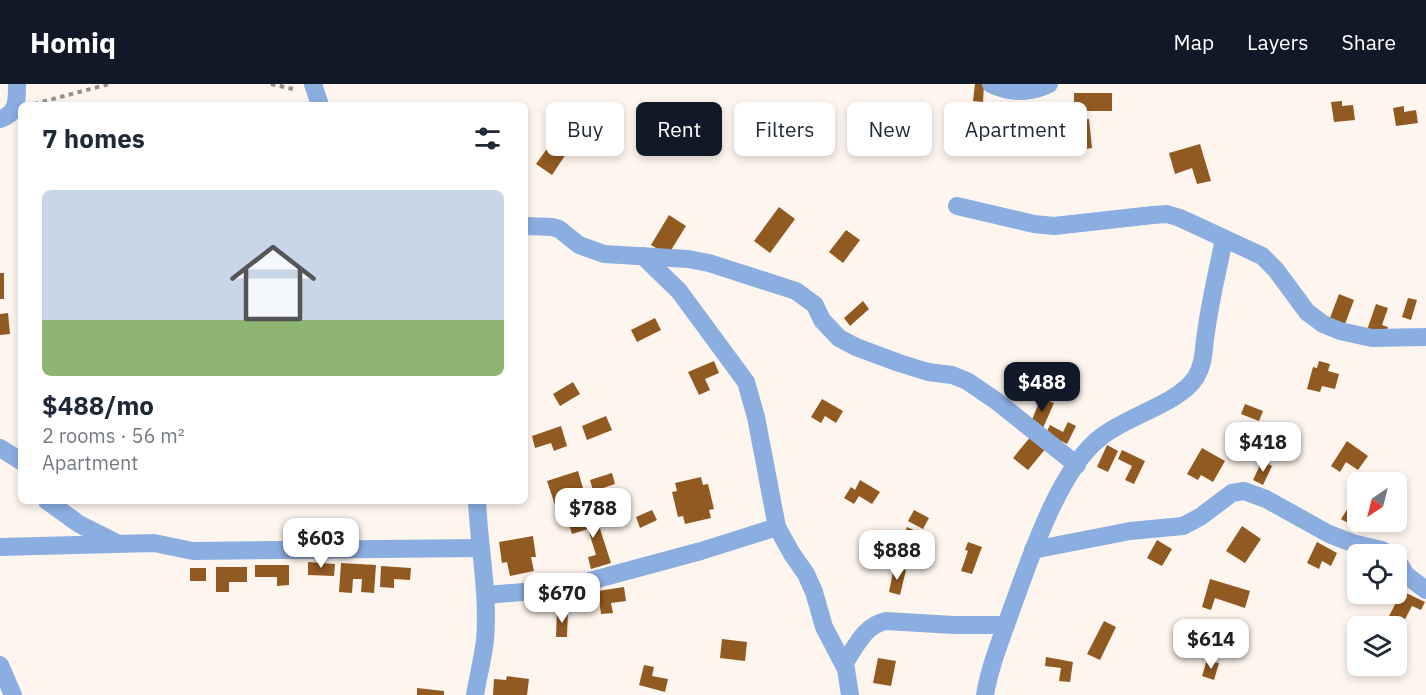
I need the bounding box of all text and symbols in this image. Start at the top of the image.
text: Homiq [30,24,116,61]
text: Map [1174,28,1214,56]
text: Layers [1247,28,1309,56]
text: Share [1342,28,1396,56]
chip: Buy [546,102,624,156]
chip: Rent [636,102,722,156]
chip: Filters [734,102,835,156]
chip: New [847,102,932,156]
chip: Apartment [944,102,1087,156]
text: 7 homes [42,121,145,155]
icon: filters [471,122,504,155]
icon: home [219,229,327,337]
pin: $488 [1006,362,1078,413]
text: $488 [1018,368,1066,395]
text: $488/mo [42,388,154,422]
text: 2 rooms · 56 m² [42,422,185,449]
pin: $418 [1227,422,1299,473]
text: $418 [1239,428,1287,455]
text: Apartment [42,449,138,476]
north arrow [1347,472,1407,532]
map controls [1347,472,1407,676]
pin: $788 [557,488,629,539]
text: $788 [569,494,617,521]
pin: $603 [285,518,357,569]
text: $603 [297,524,345,551]
pin: $888 [861,530,933,581]
text: $888 [873,536,921,563]
button: locate [1347,544,1407,604]
pin: $670 [526,573,598,624]
text: $670 [538,579,586,606]
button: layers [1347,616,1407,676]
pin: $614 [1175,619,1247,670]
text: $614 [1187,625,1235,652]

